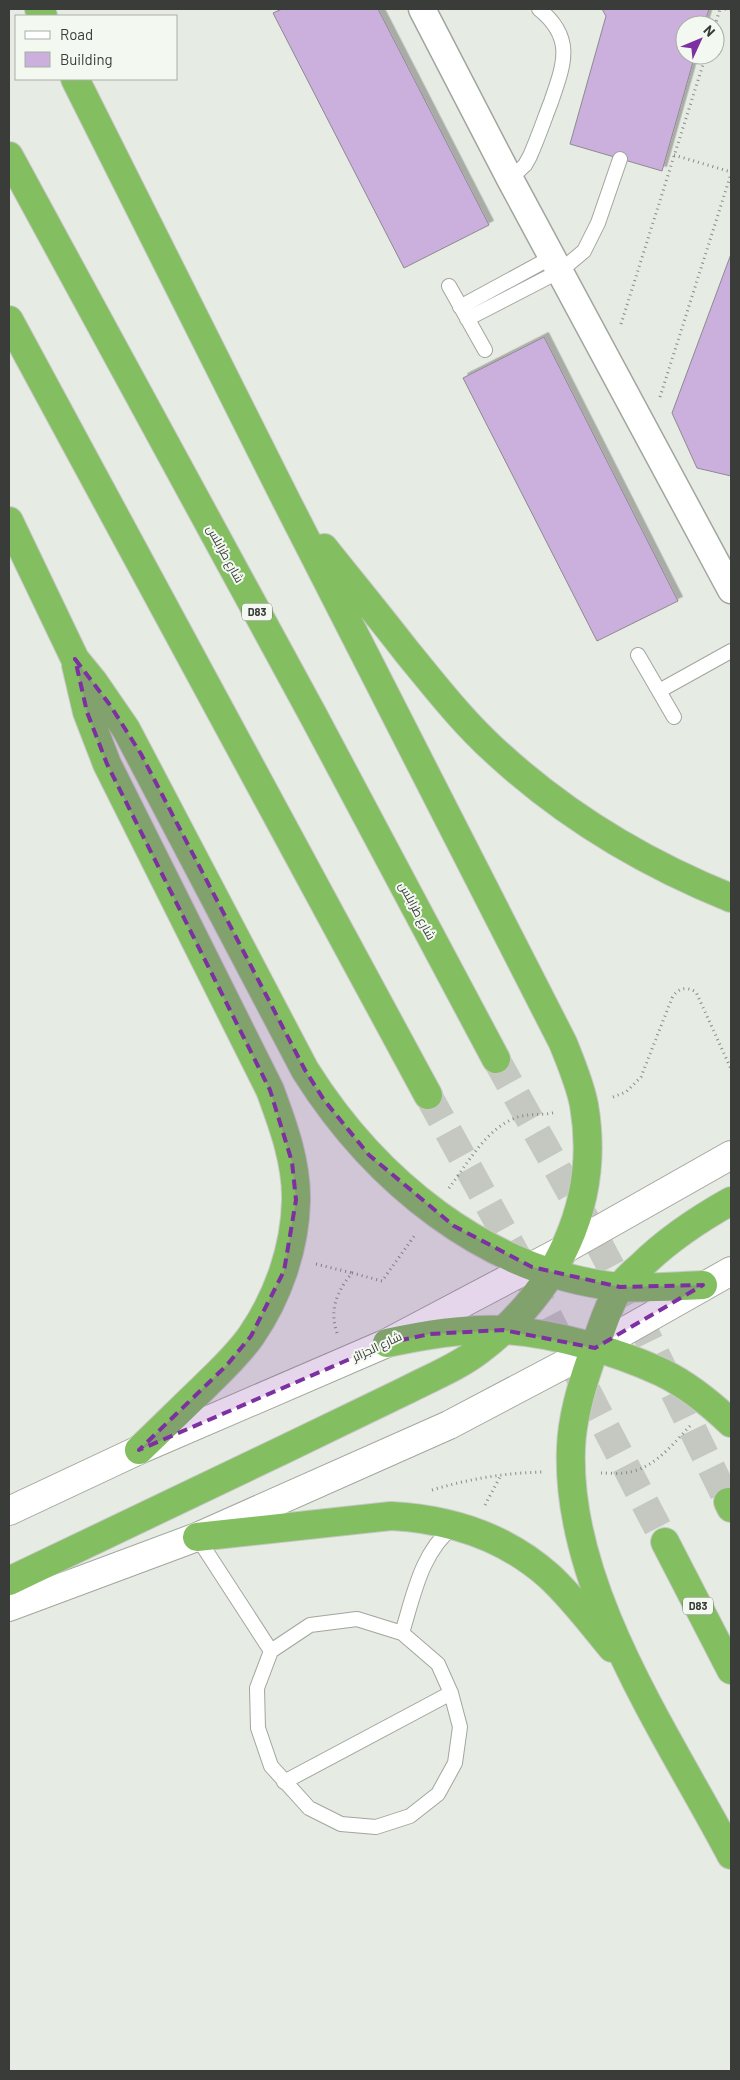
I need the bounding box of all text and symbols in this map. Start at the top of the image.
legend [15,15,178,80]
north arrow [675,15,725,65]
text: N [700,21,719,40]
text: Road [60,25,93,43]
text: Building [60,50,113,68]
street label: شارع طرابلس [203,522,247,586]
road number: D83 [242,604,272,620]
street label: شارع طرابلس [395,879,439,943]
street label: شارع الجزائر [349,1329,404,1366]
road number: D83 [683,1598,713,1614]

